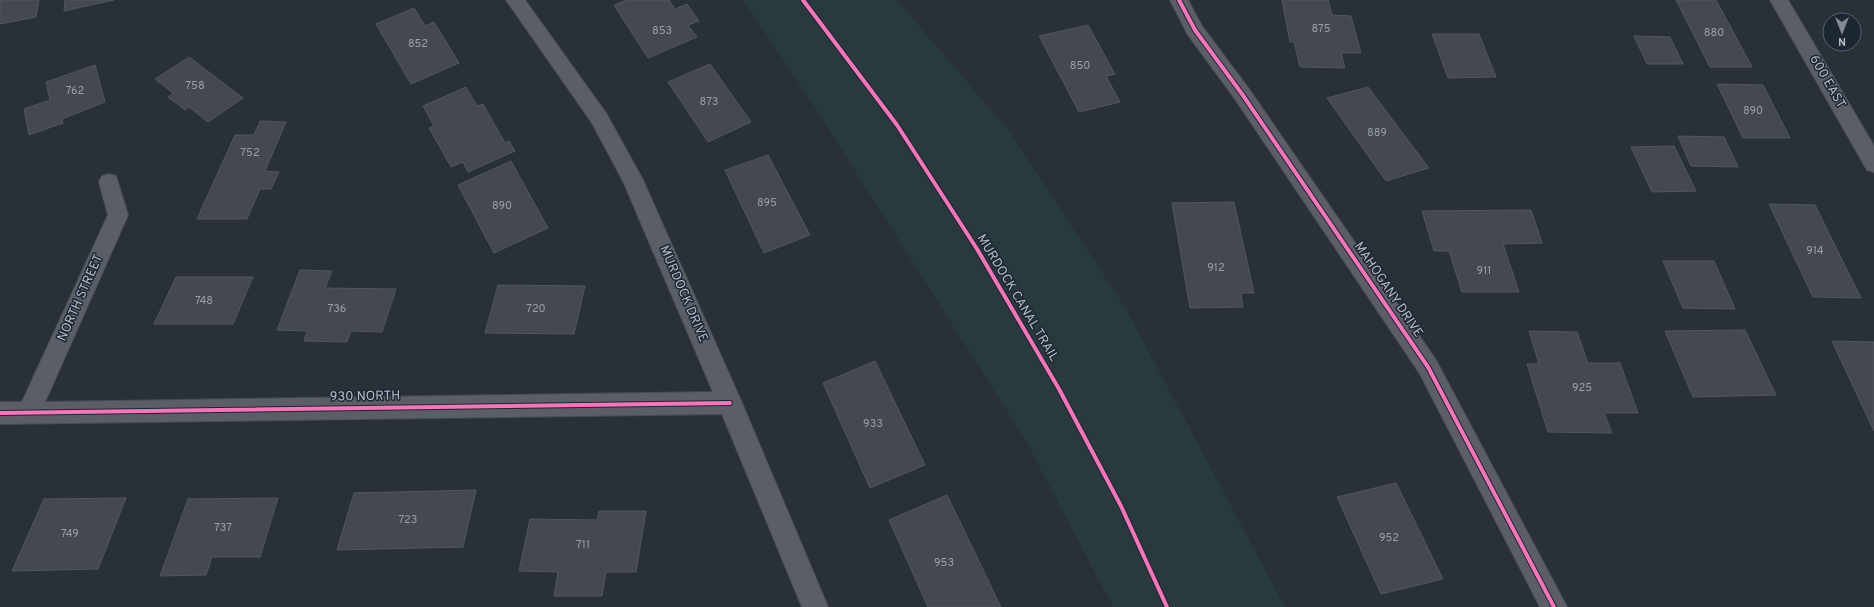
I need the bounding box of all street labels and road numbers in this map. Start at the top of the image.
street label: 600 EAST [1805,52,1849,112]
street label: MURDOCK CANAL TRAIL [973,232,1061,364]
street label: MAHOGANY DRIVE [1350,239,1426,341]
street label: MURDOCK DRIVE [655,243,711,345]
street label: NORTH STREET [55,252,107,344]
street label: 930 NORTH [330,388,400,406]

